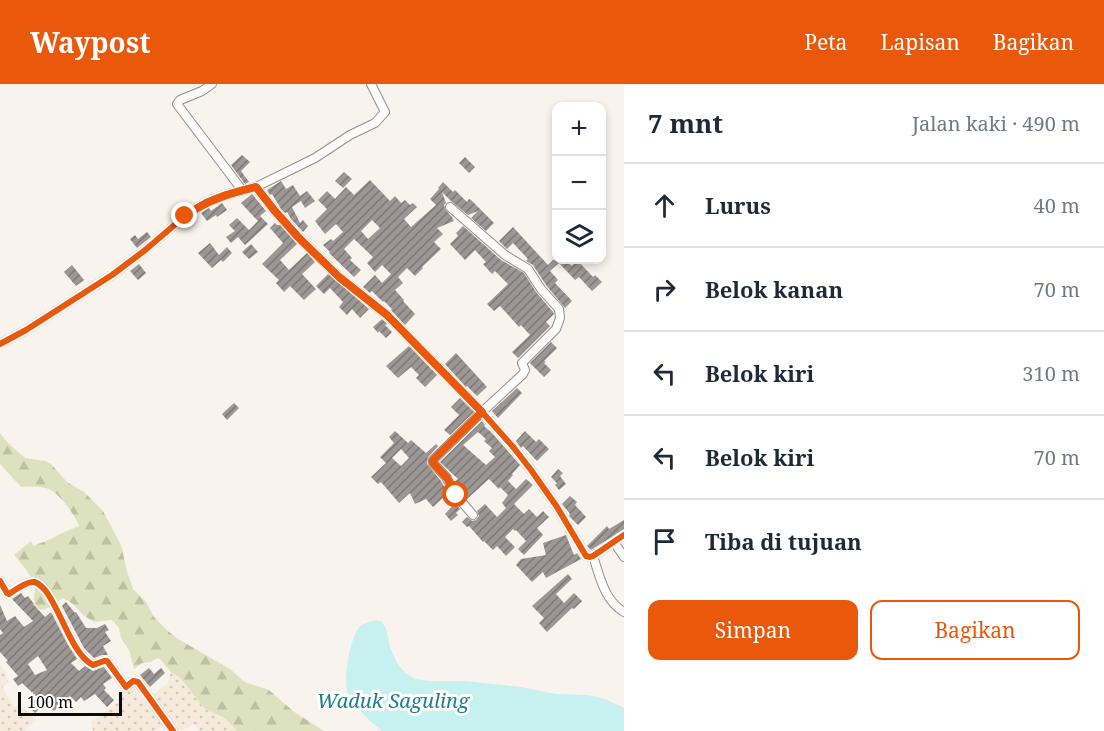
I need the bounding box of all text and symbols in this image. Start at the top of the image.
text: Waypost [30,23,151,61]
text: Peta [804,28,847,56]
text: Lapisan [880,28,960,56]
text: Bagikan [993,28,1074,56]
map controls [552,102,606,264]
button: + [552,102,606,156]
text: 7 mnt [648,105,723,141]
text: Jalan kaki · 490 m [912,110,1080,137]
button: − [552,156,606,210]
icon: ahead [648,189,681,222]
text: Lurus [705,190,771,220]
text: 40 m [1034,192,1080,219]
route end [171,202,197,228]
button: layers [552,210,606,264]
icon: right [648,273,681,306]
text: Belok kanan [705,274,843,304]
text: 70 m [1034,276,1080,303]
icon: left [648,357,681,390]
text: Belok kiri [705,358,814,388]
text: 310 m [1022,360,1080,387]
icon: left [648,441,681,474]
text: Belok kiri [705,442,814,472]
text: 70 m [1034,444,1080,471]
route start [442,481,468,507]
icon: arrive [648,525,681,558]
text: Tiba di tujuan [705,526,862,556]
button: Simpan [648,600,858,660]
button: Bagikan [870,600,1080,660]
water label: Waduk Saguling [317,687,470,714]
scale bar [18,689,122,716]
text: 100 m [27,691,73,713]

